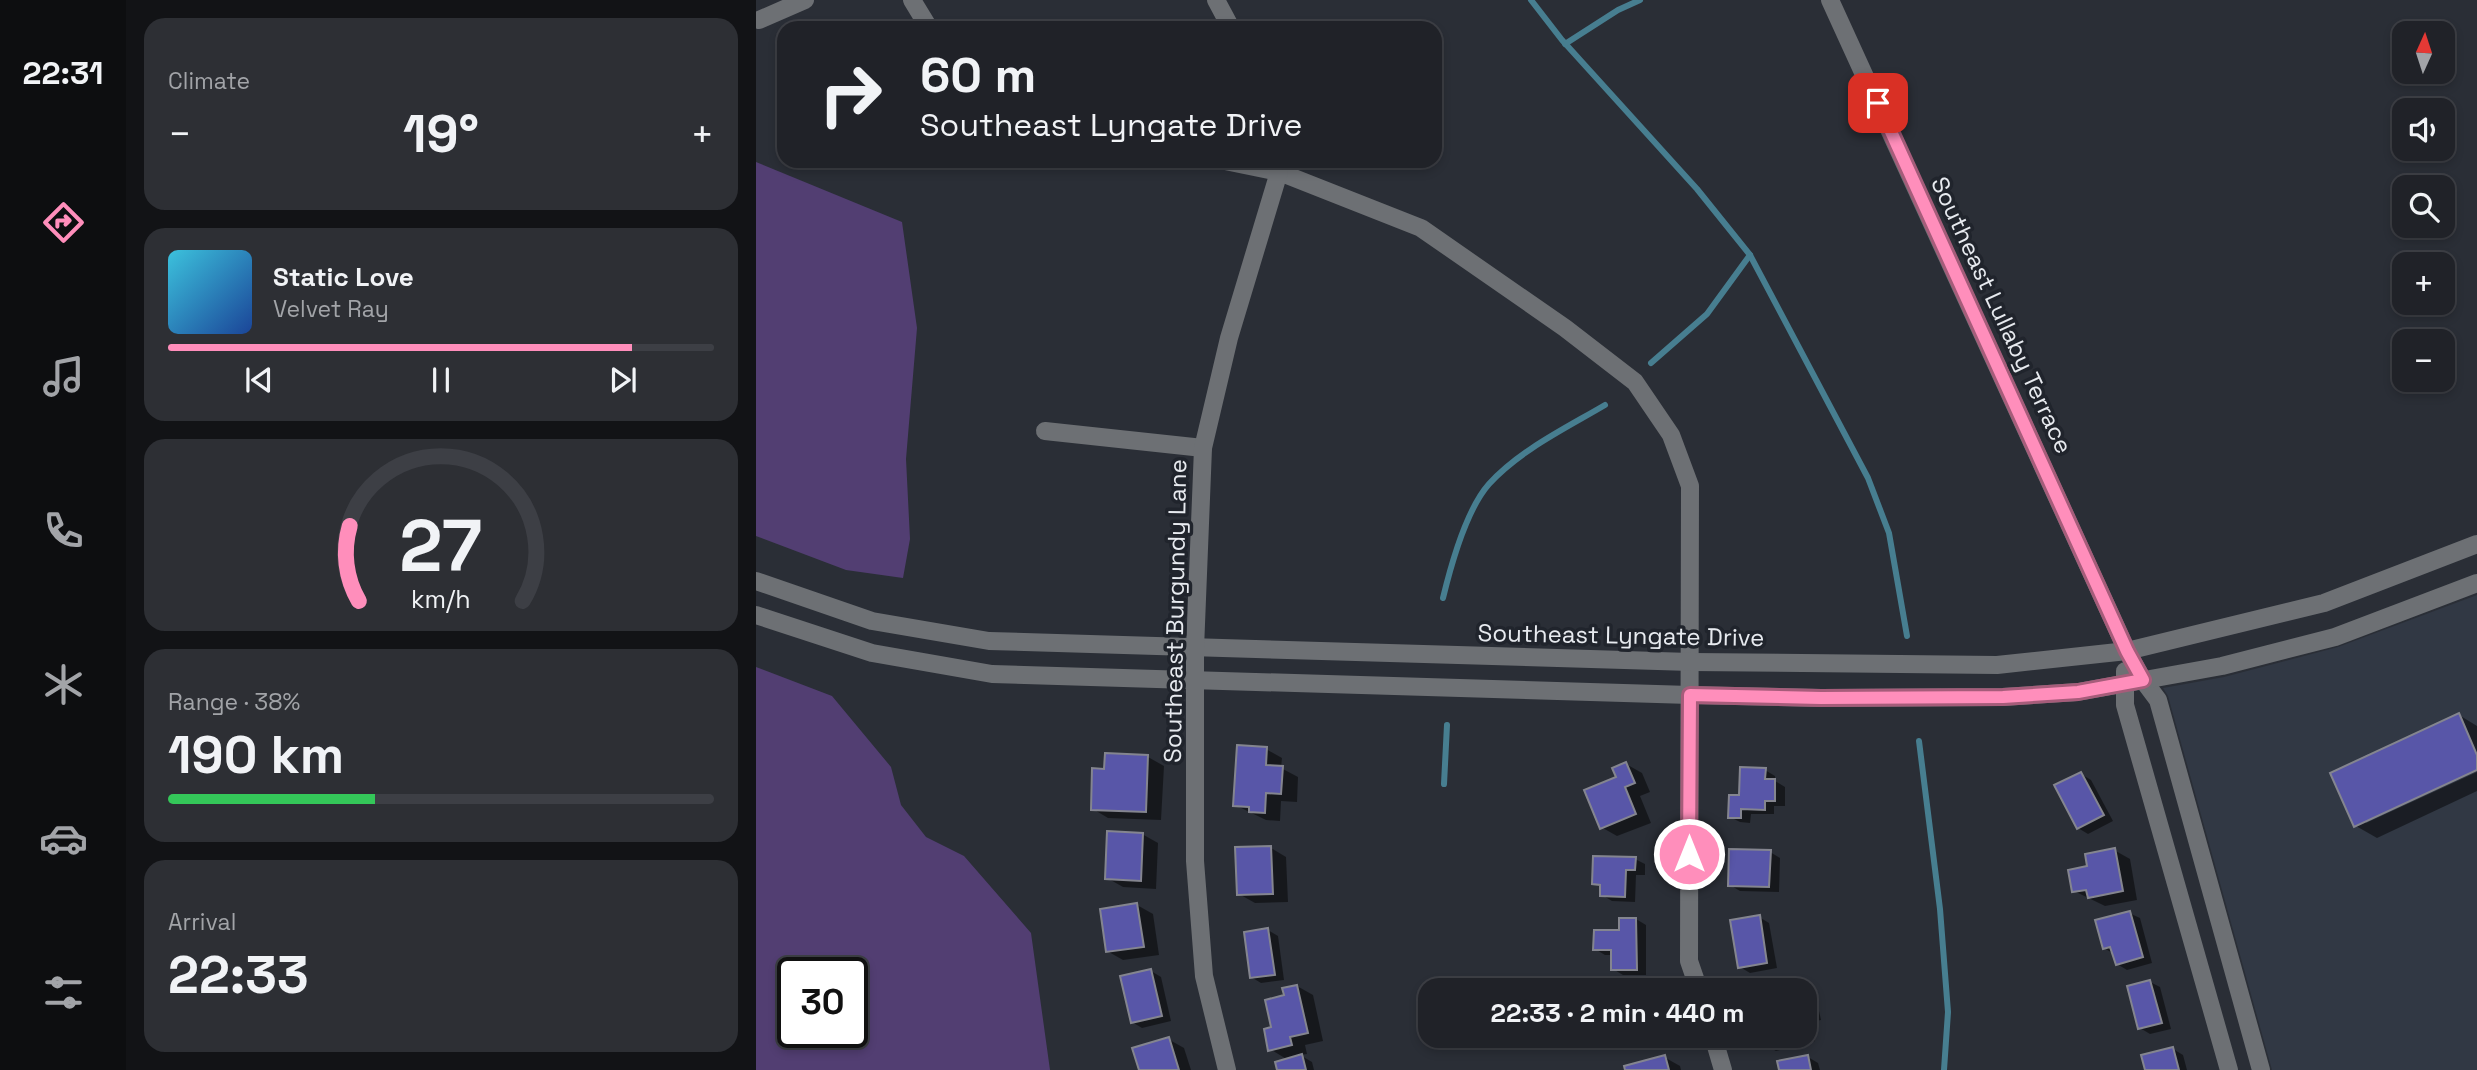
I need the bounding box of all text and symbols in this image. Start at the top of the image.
north arrow [2392,21,2455,84]
map controls [2392,21,2455,392]
text: 60 m [920,44,1036,106]
icon: right [805,49,896,140]
text: 22:31 [23,53,103,93]
text: Climate [168,66,250,96]
pin [1848,73,1908,133]
icon: arrive [1859,84,1897,122]
button: sound [2392,98,2455,161]
text: 19° [403,101,479,167]
text: Southeast Lyngate Drive [920,105,1302,145]
text: − [168,110,192,158]
text: + [690,110,714,158]
street label: Southeast Lullaby Terrace [1924,172,2080,458]
button: search [2392,175,2455,238]
icon: directions [39,198,88,247]
button: + [2392,252,2455,315]
text: Static Love [273,260,414,294]
text: Velvet Ray [273,294,389,324]
button: − [2392,329,2455,392]
icon: music [39,352,88,401]
icon: previous [240,361,278,399]
icon: pause [422,361,460,399]
icon: next [604,361,642,399]
street label: Southeast Burgundy Lane [1157,459,1193,763]
text: 27 [400,499,482,592]
icon: phone [39,506,88,555]
text: km/h [411,583,471,615]
street label: Southeast Lyngate Drive [1477,617,1765,653]
icon: climate [39,660,88,709]
text: Range · 38% [168,687,300,717]
text: 190 km [168,722,344,788]
icon: car [39,814,88,863]
position arrow [1652,817,1726,891]
text: Arrival [168,907,236,937]
text: 22:33 [168,942,309,1008]
speed limit sign: 30 [777,957,868,1048]
icon: filters [39,968,88,1017]
text: 22:33 · 2 min · 440 m [1491,996,1744,1030]

